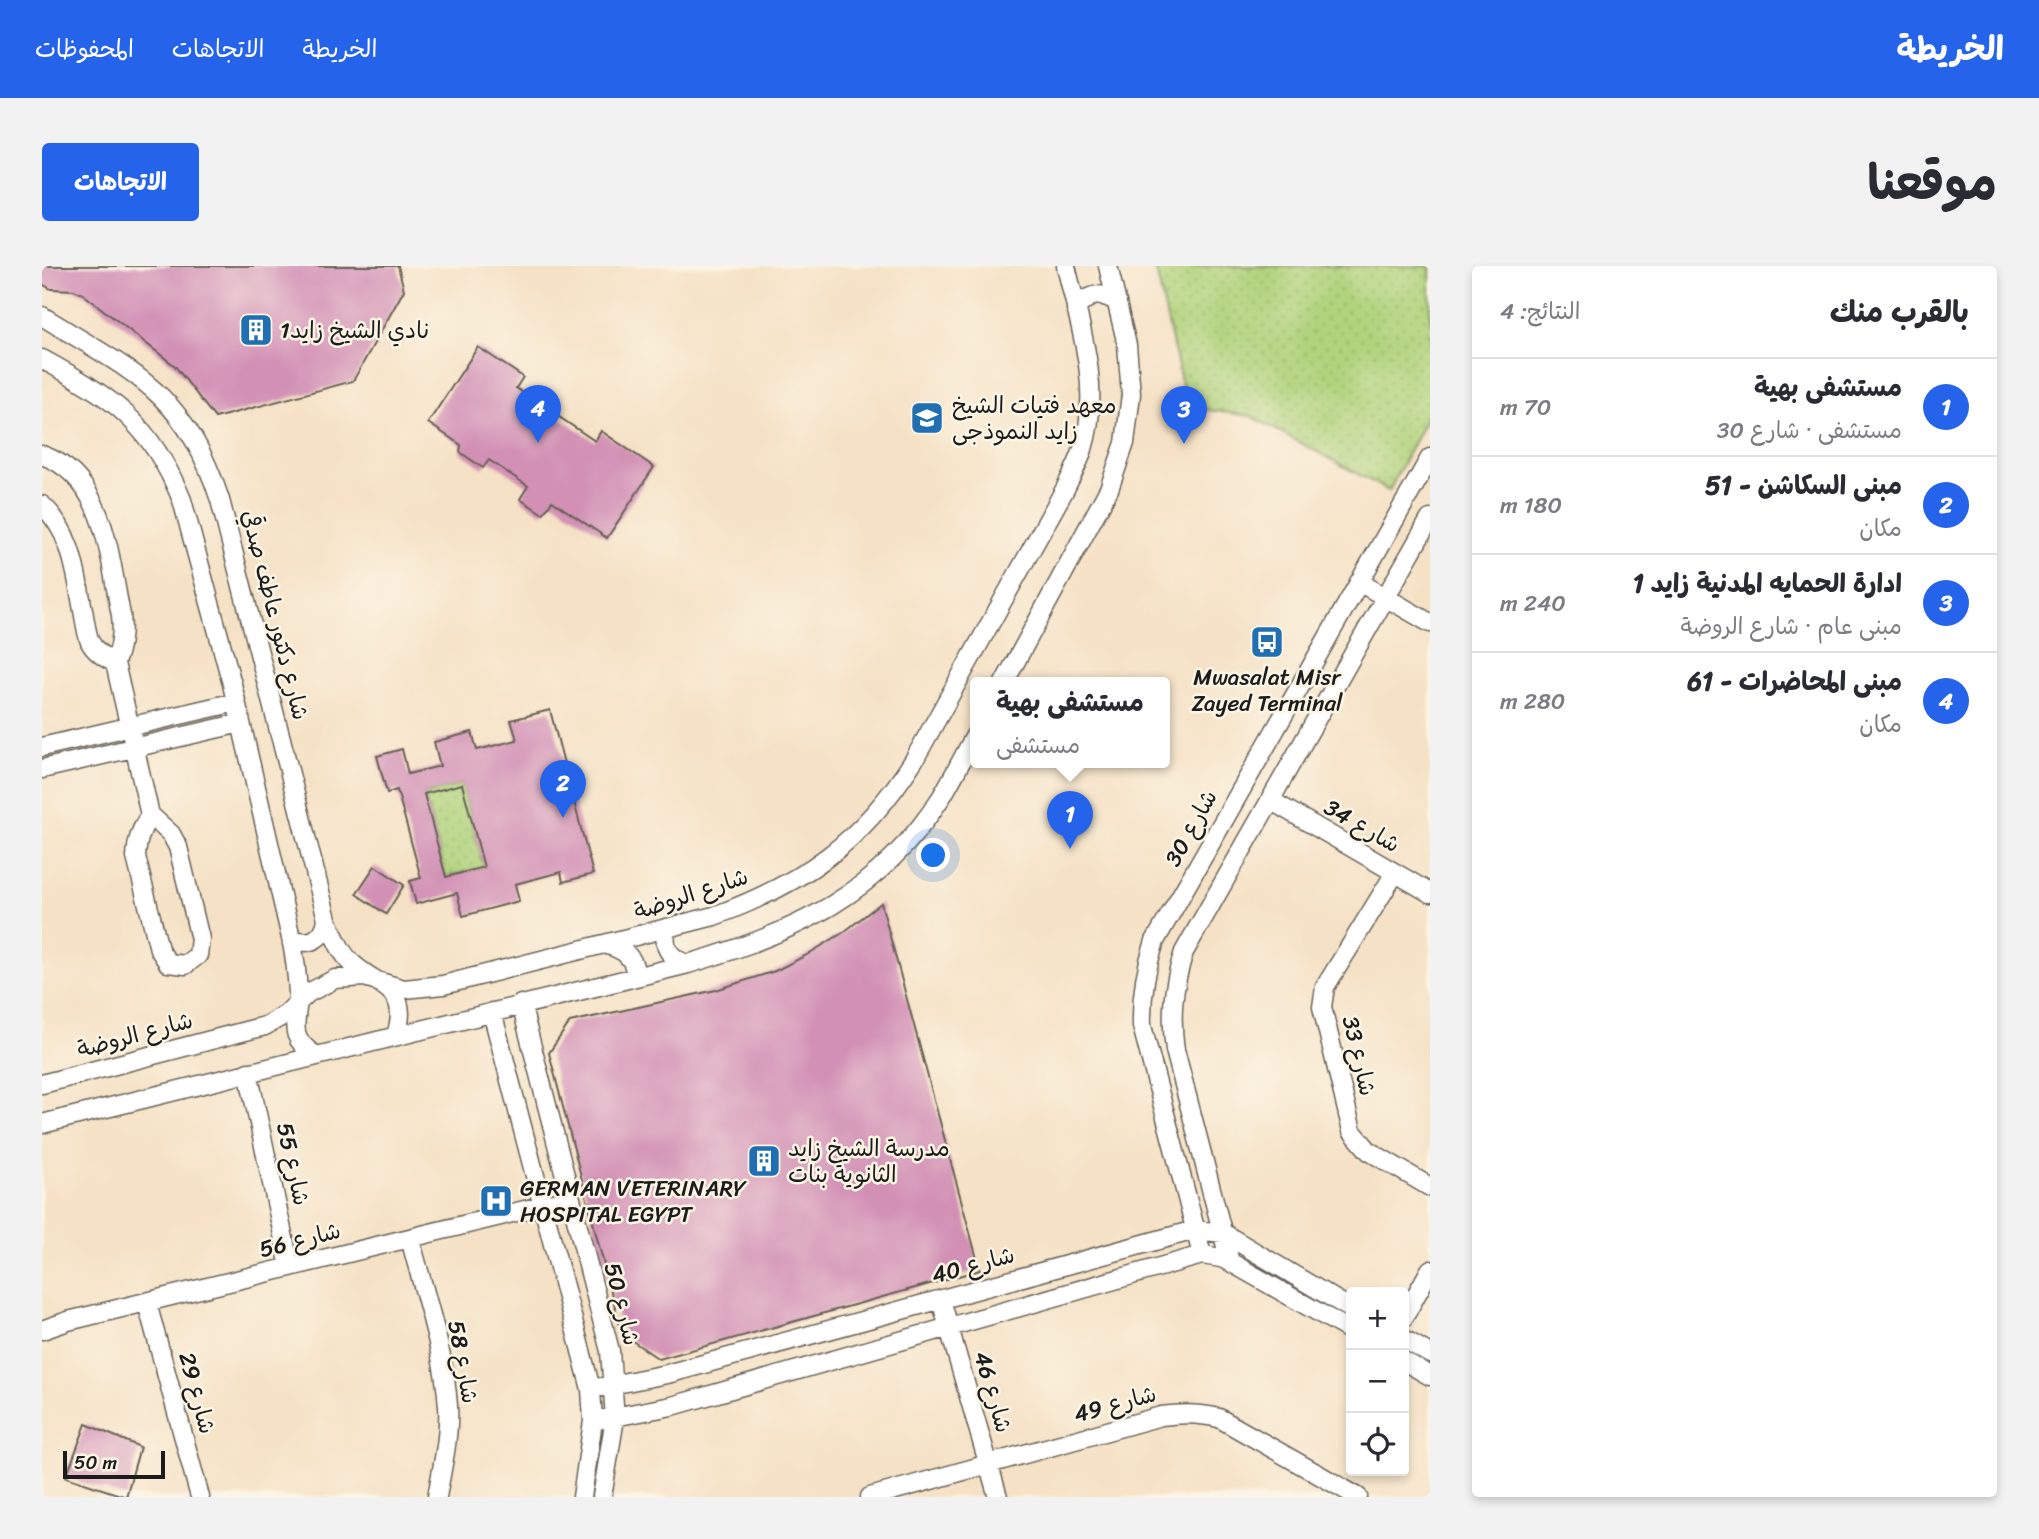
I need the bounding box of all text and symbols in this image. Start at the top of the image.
text: الخريطة [1897,20,2004,78]
text: المحفوظات [35,28,134,70]
text: الاتجاهات [172,28,265,70]
text: الخريطة [303,28,377,70]
text: موقعنا [1867,139,1997,226]
button: الاتجاهات [42,143,199,221]
text: بالقرب منك [1830,285,1969,339]
text: النتائج: 4 [1500,291,1580,332]
place label: نادي الشيخ زايد1 [280,310,429,351]
building icon: نادي الشيخ زايد1 [237,311,275,349]
text: مستشفى بهية [1754,364,1902,410]
pin: 4 [515,385,561,443]
place label: معهد فتيات الشيخ زايد النموذجى [952,385,1117,452]
pin: 3 [1161,386,1207,444]
text: 70 m [1500,387,1551,428]
text: 1 [1941,387,1951,428]
school or university icon: معهد فتيات الشيخ زايد النموذجى [908,399,946,437]
text: مستشفى · شارع 30 [1717,410,1902,451]
text: مبنى السكاشن - 51 [1705,462,1902,508]
text: 180 m [1500,485,1562,526]
text: 2 [1939,485,1953,526]
street label: شارع دكتور عاطف صدقي [229,506,321,724]
text: مكان [1859,508,1902,549]
text: ادارة الحمايه المدنية زايد 1 [1633,560,1902,606]
text: 240 m [1500,583,1566,624]
text: 3 [1940,583,1952,624]
text: مبنى عام · شارع الروضة [1680,606,1902,647]
bus stop icon: Mwasalat Misr Zayed Terminal [1248,623,1286,661]
place label: Mwasalat Misr Zayed Terminal [1191,657,1343,724]
text: مبنى المحاضرات - 61 [1687,658,1902,704]
popup [970,677,1170,768]
text: مستشفى بهية [996,679,1144,725]
text: 280 m [1500,681,1565,722]
text: 4 [1939,681,1953,722]
text: مكان [1859,704,1902,745]
text: مستشفى [996,725,1080,766]
pin: 2 [540,760,586,818]
street label: شارع 30 [1153,782,1229,874]
street label: شارع 34 [1316,788,1408,864]
pin: 1 [1047,791,1093,849]
your location [916,838,950,872]
street label: شارع الروضة [628,856,754,932]
street label: شارع الروضة [72,1000,198,1070]
street label: شارع 33 [1330,1012,1388,1100]
street label: شارع 55 [264,1119,322,1209]
place label: مدرسة الشيخ زايد الثانوية بنات [788,1128,950,1195]
building icon: مدرسة الشيخ زايد الثانوية بنات [745,1142,783,1180]
place label: GERMAN VETERINARY HOSPITAL EGYPT [520,1168,747,1235]
hospital icon: GERMAN VETERINARY HOSPITAL EGYPT [477,1182,515,1220]
street label: شارع 56 [255,1210,345,1270]
street label: شارع 40 [927,1234,1019,1296]
street label: شارع 50 [592,1258,652,1350]
map controls [1346,1287,1409,1476]
button: + [1346,1287,1409,1350]
street label: شارع 58 [436,1317,490,1407]
street label: شارع 46 [962,1346,1024,1438]
street label: شارع 29 [166,1348,228,1438]
button: − [1346,1350,1409,1413]
street label: شارع 49 [1069,1373,1161,1435]
button: locate [1346,1413,1409,1476]
text: 50 m [74,1446,117,1479]
scale bar [63,1448,164,1480]

